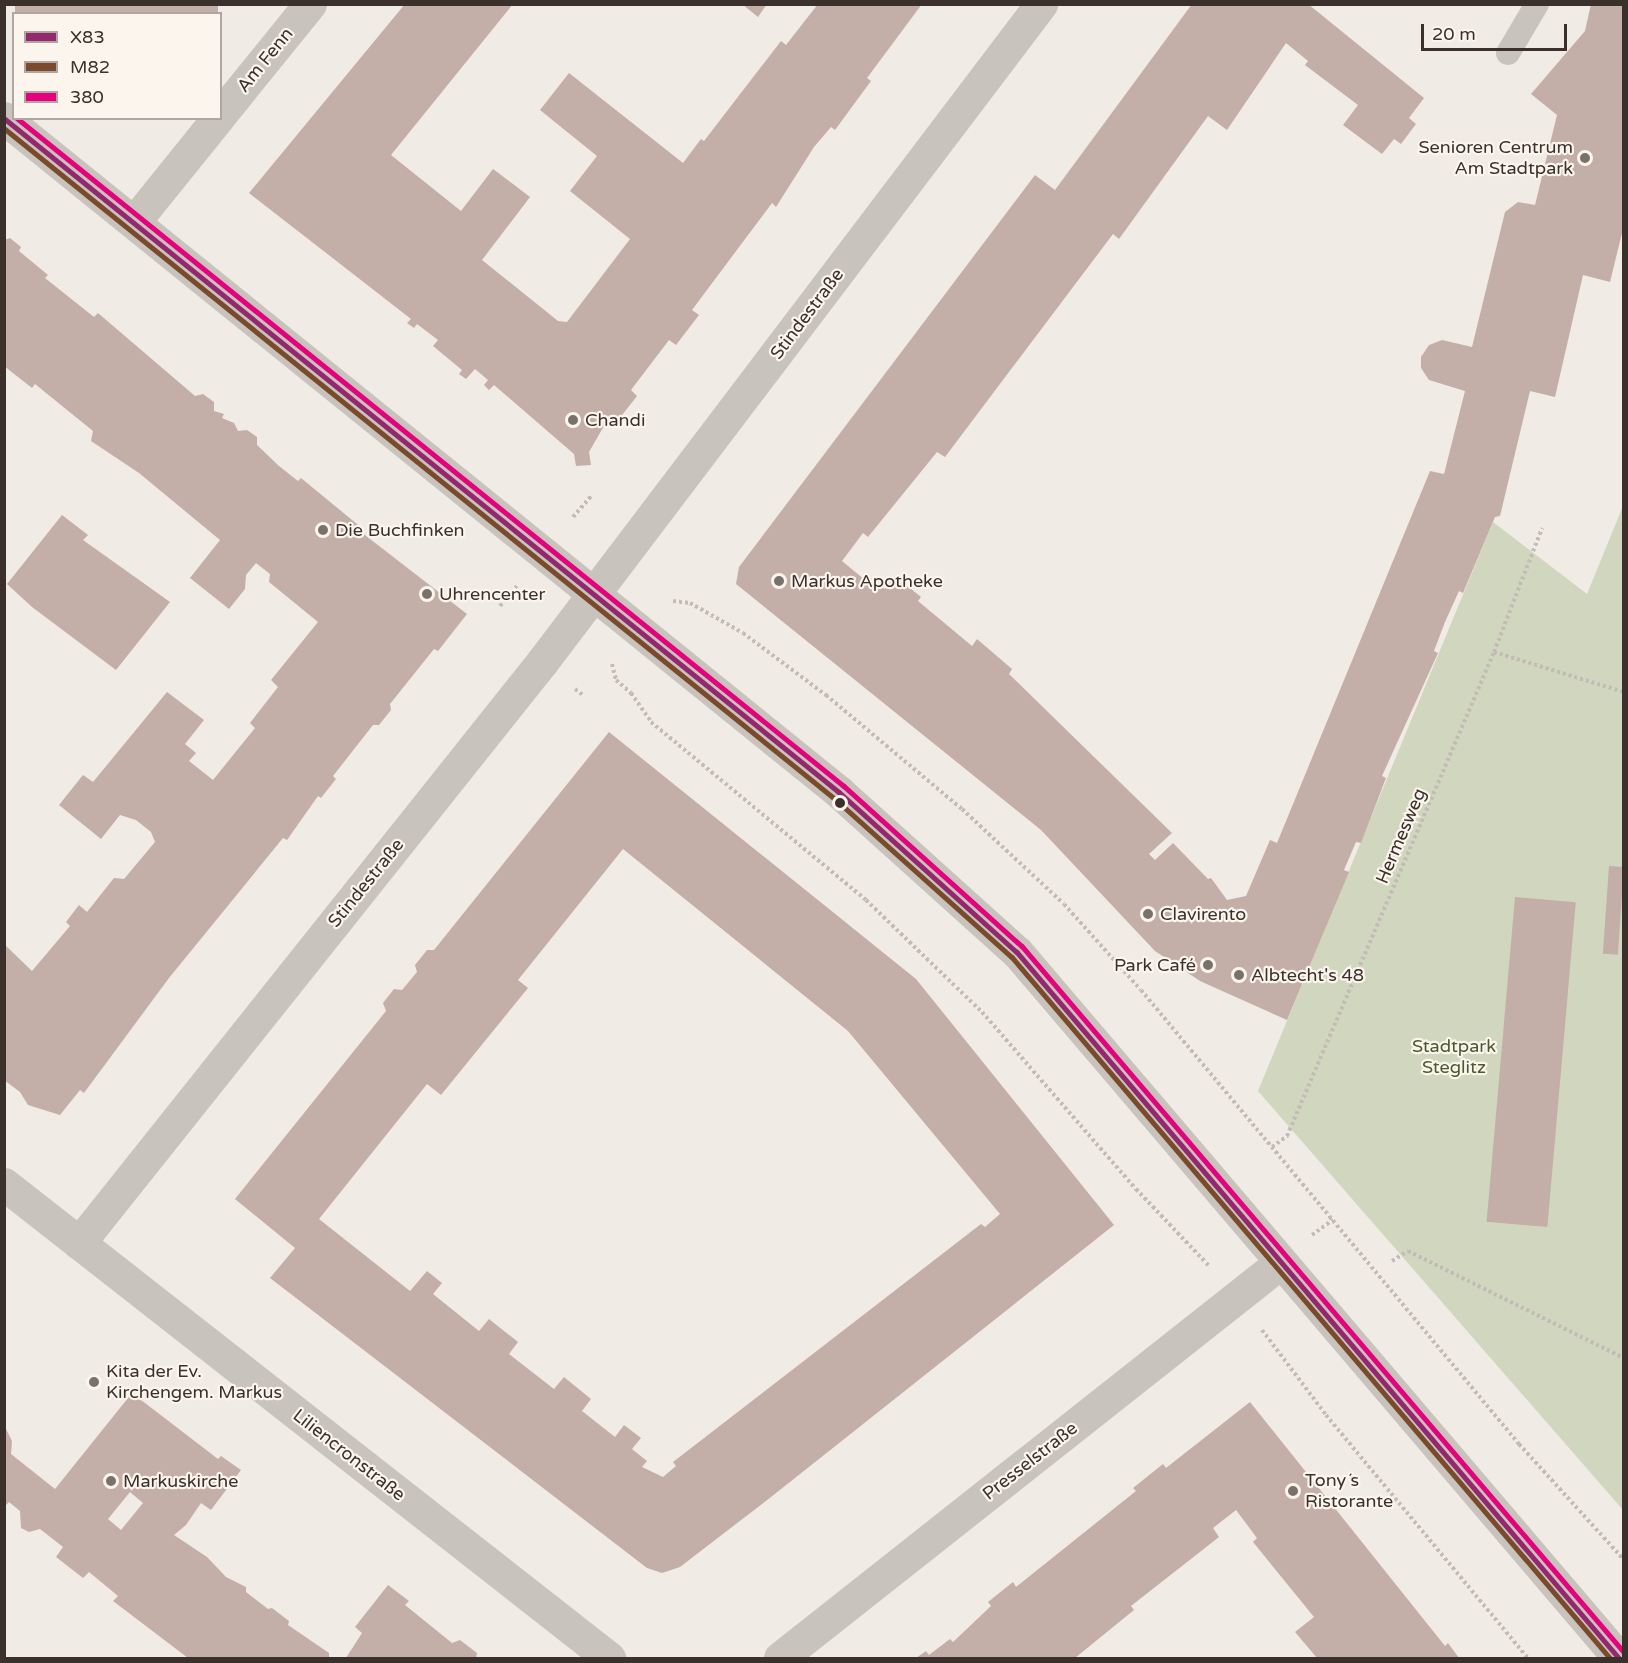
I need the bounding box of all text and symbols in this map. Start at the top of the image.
legend [12,12,222,120]
scale bar [1424,12,1570,50]
street label: Am Fenn [232,23,298,97]
text: 20 m [1432,23,1476,45]
text: X83 [70,26,105,48]
text: M82 [70,56,110,78]
text: 380 [70,86,104,108]
place label: Senioren Centrum Am Stadtpark [1418,137,1573,180]
marker: Senioren Centrum Am Stadtpark [1578,151,1592,165]
street label: Stindestraße [766,264,848,364]
place label: Chandi [585,409,645,431]
marker: Chandi [566,413,580,427]
place label: Die Buchfinken [335,519,465,541]
marker: Die Buchfinken [316,523,330,537]
place label: Markus Apotheke [791,570,943,592]
marker: Markus Apotheke [772,574,786,588]
place label: Uhrencenter [439,583,545,605]
marker: Uhrencenter [420,587,434,601]
street label: Hermesweg [1371,785,1431,887]
unlabelled marker [834,797,846,809]
street label: Stindestraße [324,834,408,932]
place label: Clavirento [1160,903,1246,925]
marker: Clavirento [1141,907,1155,921]
place label: Park Café [1114,954,1196,976]
marker: Park Café [1201,958,1215,972]
place label: Albtecht's 48 [1251,964,1364,986]
marker: Albtecht's 48 [1232,968,1246,982]
park label: Stadtpark Steglitz [1412,1036,1496,1078]
place label: Kita der Ev. Kirchengem. Markus [106,1361,282,1404]
marker: Kita der Ev. Kirchengem. Markus [87,1375,101,1389]
street label: Liliencronstraße [289,1404,409,1506]
street label: Presselstraße [978,1417,1082,1505]
place label: Markuskirche [123,1470,238,1492]
place label: Tony´s Ristorante [1305,1470,1393,1512]
marker: Markuskirche [104,1474,118,1488]
marker: Tony´s Ristorante [1286,1484,1300,1498]

